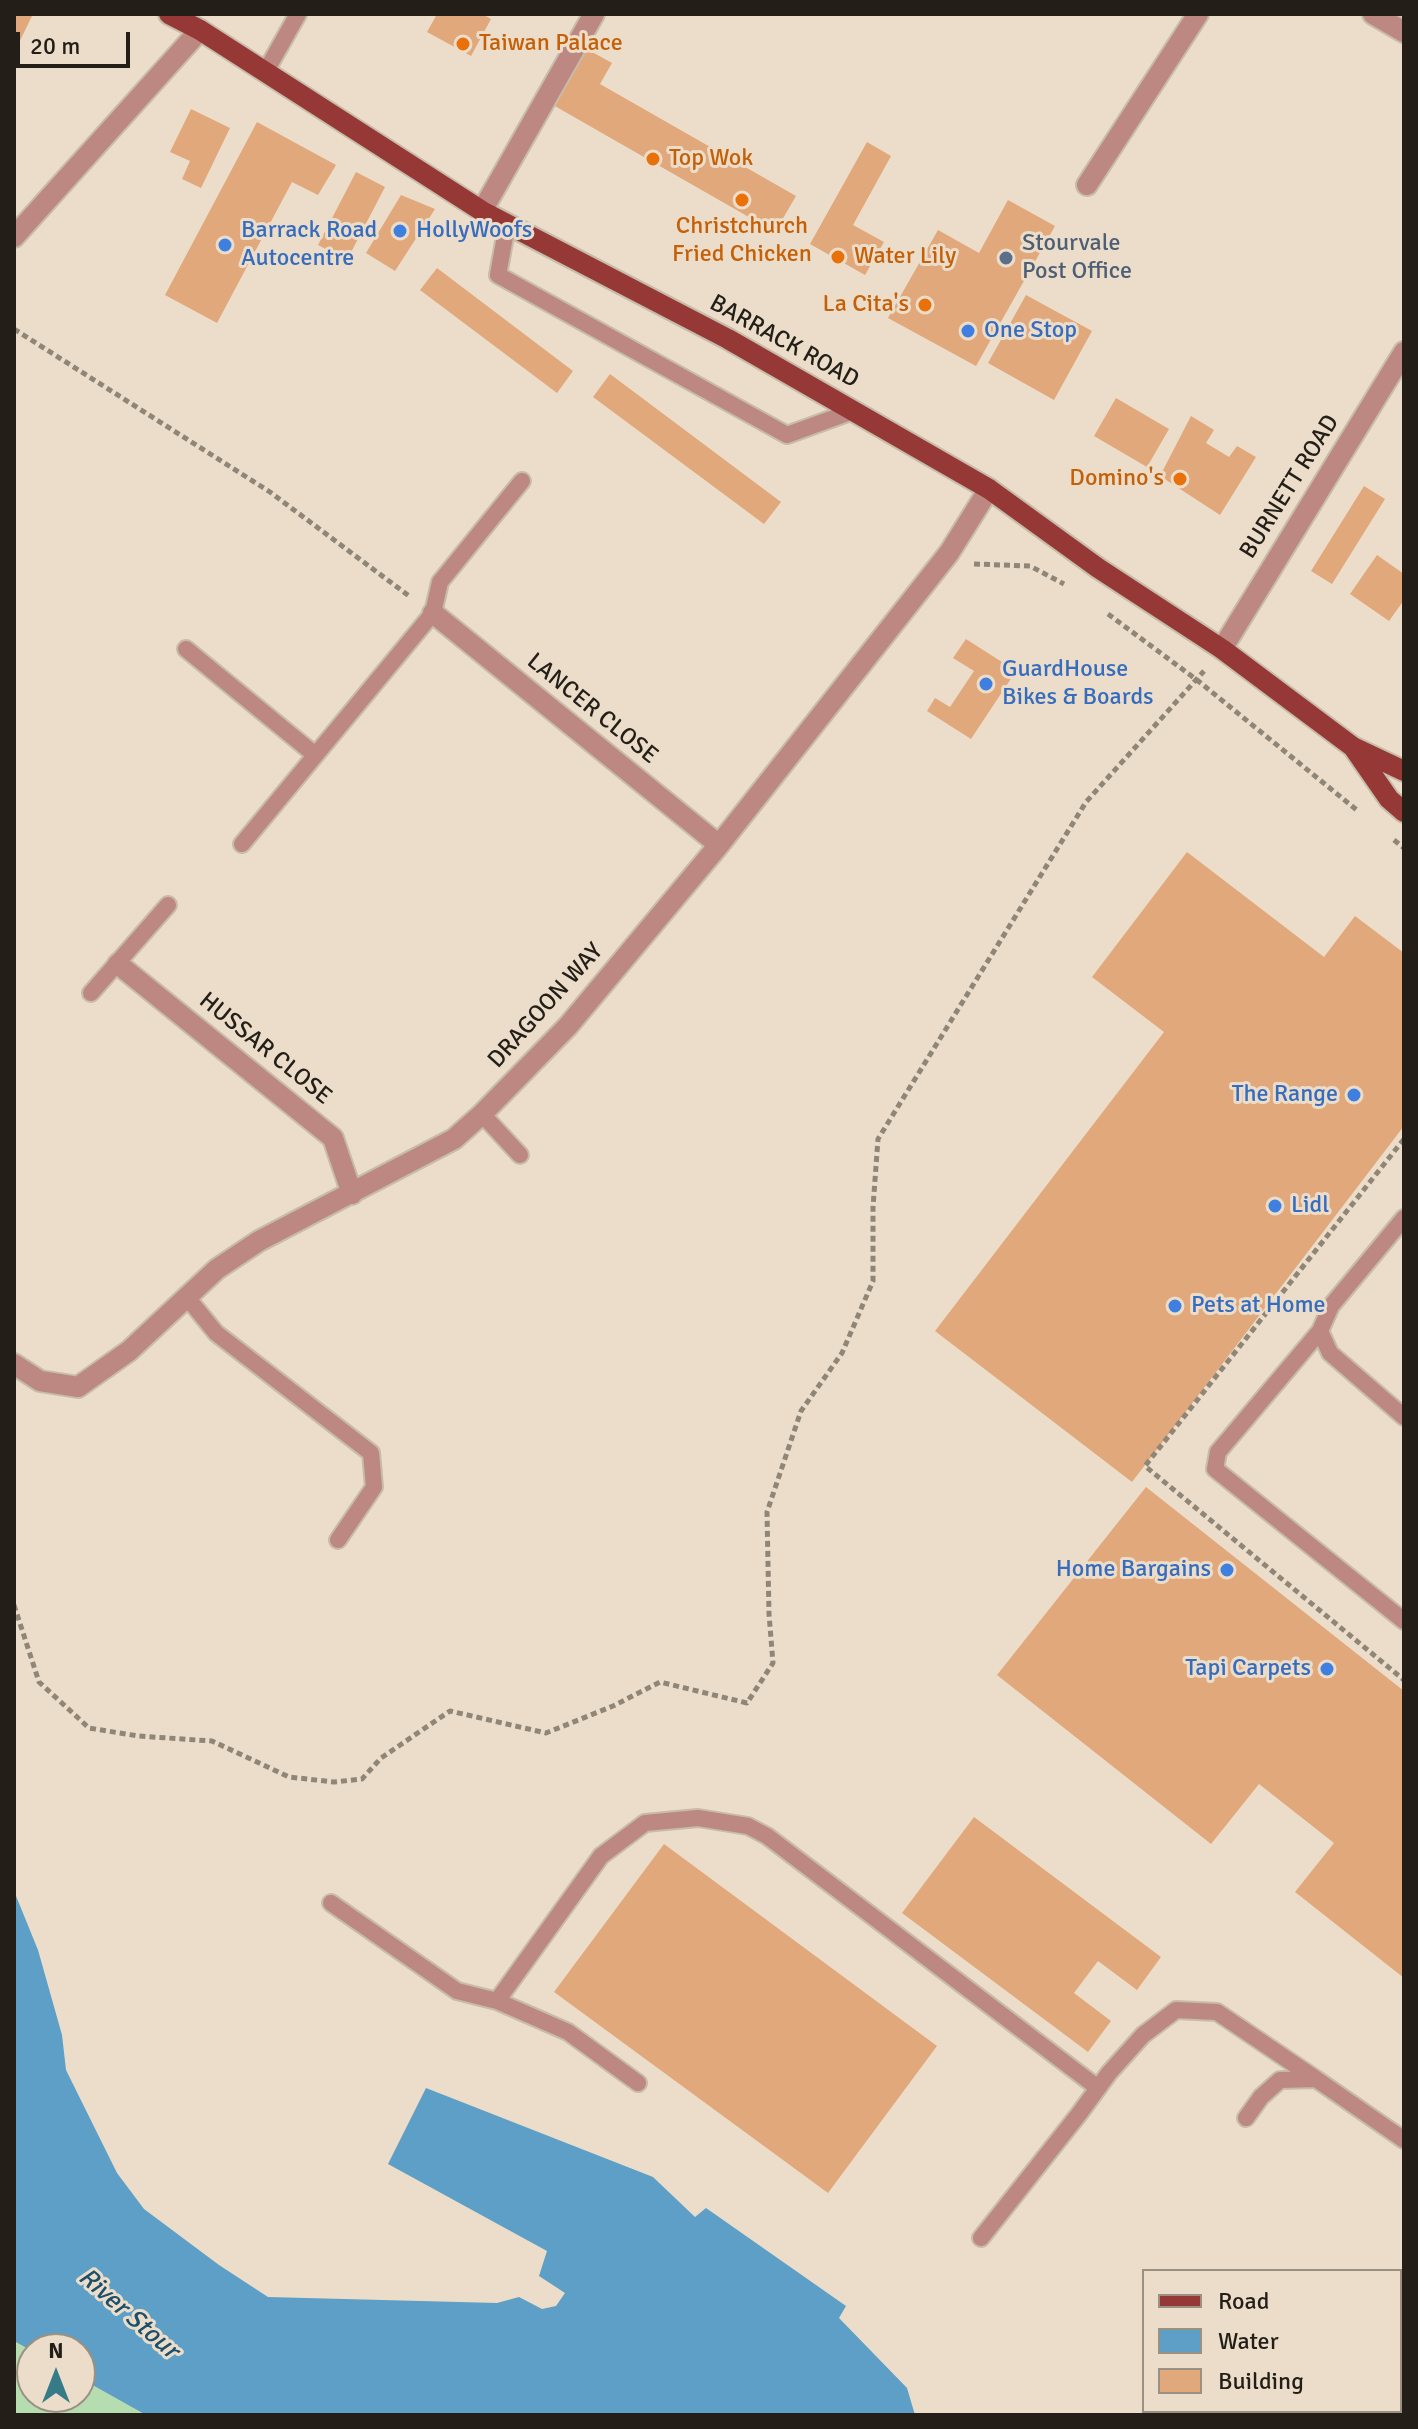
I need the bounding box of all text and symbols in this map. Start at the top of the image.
scale bar [20,16,134,66]
place label: Taiwan Palace [479,30,623,58]
text: 20 m [30,31,80,61]
marker: Taiwan Palace [454,35,472,53]
place label: Top Wok [669,145,753,173]
marker: Top Wok [644,150,662,168]
marker: Christchurch Fried Chicken [733,191,751,209]
place label: Christchurch Fried Chicken [672,213,812,269]
place label: Barrack Road Autocentre [241,217,377,273]
place label: HollyWoofs [416,217,532,245]
marker: HollyWoofs [391,222,409,240]
place label: Stourvale Post Office [1022,230,1132,286]
marker: Barrack Road Autocentre [216,236,234,254]
place label: Water Lily [854,243,956,271]
marker: Water Lily [829,248,847,266]
marker: Stourvale Post Office [997,249,1015,267]
street label: BARRACK ROAD [704,289,864,395]
place label: La Cita's [822,291,909,319]
marker: La Cita's [916,296,934,314]
place label: One Stop [984,317,1077,345]
marker: One Stop [959,322,977,340]
street label: BURNETT ROAD [1234,410,1346,564]
place label: Domino's [1069,465,1164,493]
marker: Domino's [1171,470,1189,488]
street label: LANCER CLOSE [521,647,663,771]
place label: GuardHouse Bikes & Boards [1002,656,1154,712]
marker: GuardHouse Bikes & Boards [977,675,995,693]
street label: DRAGOON WAY [482,938,610,1074]
street label: HUSSAR CLOSE [193,987,337,1111]
place label: The Range [1232,1081,1338,1109]
marker: The Range [1345,1086,1363,1104]
place label: Lidl [1291,1192,1329,1220]
marker: Lidl [1266,1197,1284,1215]
place label: Pets at Home [1191,1292,1326,1320]
marker: Pets at Home [1166,1297,1184,1315]
place label: Home Bargains [1056,1556,1211,1584]
marker: Home Bargains [1218,1561,1236,1579]
place label: Tapi Carpets [1185,1655,1311,1683]
marker: Tapi Carpets [1318,1660,1336,1678]
water label: River Stour [71,2262,185,2366]
legend [1142,2269,1402,2413]
text: Road [1218,2286,1269,2316]
text: Water [1218,2326,1278,2356]
north arrow [16,2333,96,2413]
text: N [48,2337,64,2364]
text: Building [1218,2366,1304,2396]

